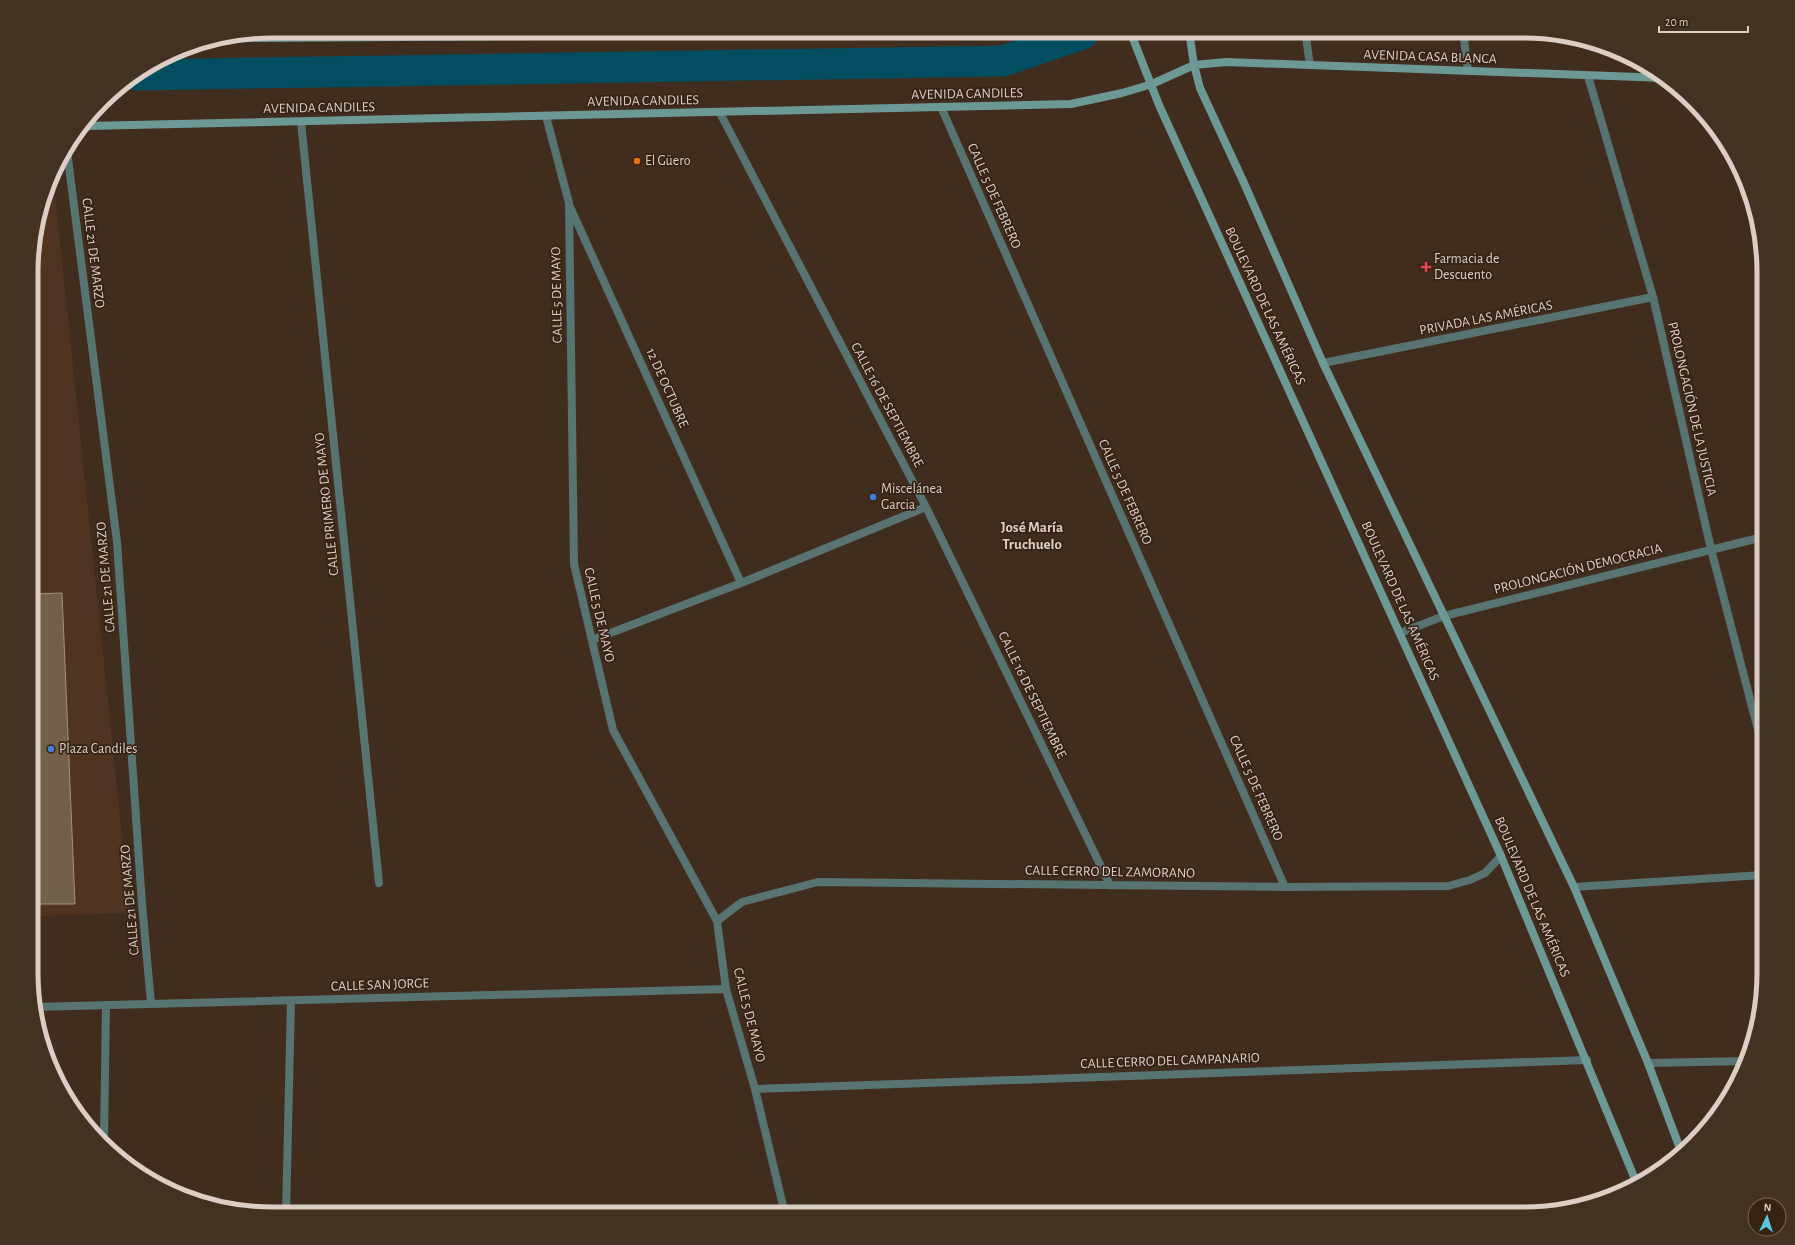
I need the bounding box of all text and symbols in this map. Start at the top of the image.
scale bar [1659,8,1748,34]
text: 20 m [1665,16,1688,28]
street label: AVENIDA CASA BLANCA [1363,48,1497,66]
street label: AVENIDA CANDILES [911,86,1023,102]
street label: AVENIDA CANDILES [587,93,699,109]
street label: AVENIDA CANDILES [263,100,375,116]
street label: CALLE 5 DE FEBRERO [964,141,1024,251]
place label: El Güero [645,154,691,168]
marker: El Güero [632,156,642,166]
street label: CALLE 21 DE MARZO [79,197,107,309]
street label: BOULEVARD DE LAS AMÉRICAS [1222,224,1311,387]
street label: CALLE 5 DE MAYO [549,246,565,343]
place label: Farmacia de Descuento [1434,252,1499,282]
marker: Farmacia de Descuento [1421,262,1431,272]
street label: PRIVADA LAS AMÉRICAS [1418,295,1554,338]
street label: PROLONGACIÓN DE LA JUSTICIA [1665,320,1722,498]
street label: CALLE 16 DE SEPTIEMBRE [848,340,926,470]
street label: 12 DE OCTUBRE [643,346,691,430]
street label: CALLE PRIMERO DE MAYO [313,432,341,576]
street label: CALLE 5 DE FEBRERO [1095,437,1155,547]
place label: Miscelánea Garcia [881,482,943,512]
marker: Miscelánea Garcia [868,492,878,502]
street label: BOULEVARD DE LAS AMÉRICAS [1358,518,1444,683]
district label: José María Truchuelo [1001,520,1063,552]
street label: CALLE 21 DE MARZO [94,521,118,633]
street label: PROLONGACIÓN DEMOCRACIA [1492,538,1664,597]
street label: CALLE 5 DE MAYO [581,566,617,664]
street label: CALLE 16 DE SEPTIEMBRE [995,629,1069,761]
street label: CALLE 5 DE FEBRERO [1226,733,1286,843]
place label: Plaza Candiles [59,742,137,756]
marker: Plaza Candiles [46,744,56,754]
street label: BOULEVARD DE LAS AMÉRICAS [1492,814,1575,979]
street label: CALLE 21 DE MARZO [118,844,142,956]
street label: CALLE CERRO DEL ZAMORANO [1025,864,1195,880]
street label: CALLE 5 DE MAYO [731,966,768,1064]
street label: CALLE SAN JORGE [331,976,430,994]
street label: CALLE CERRO DEL CAMPANARIO [1080,1051,1260,1071]
north arrow [1747,1197,1787,1237]
text: N [1763,1202,1772,1213]

